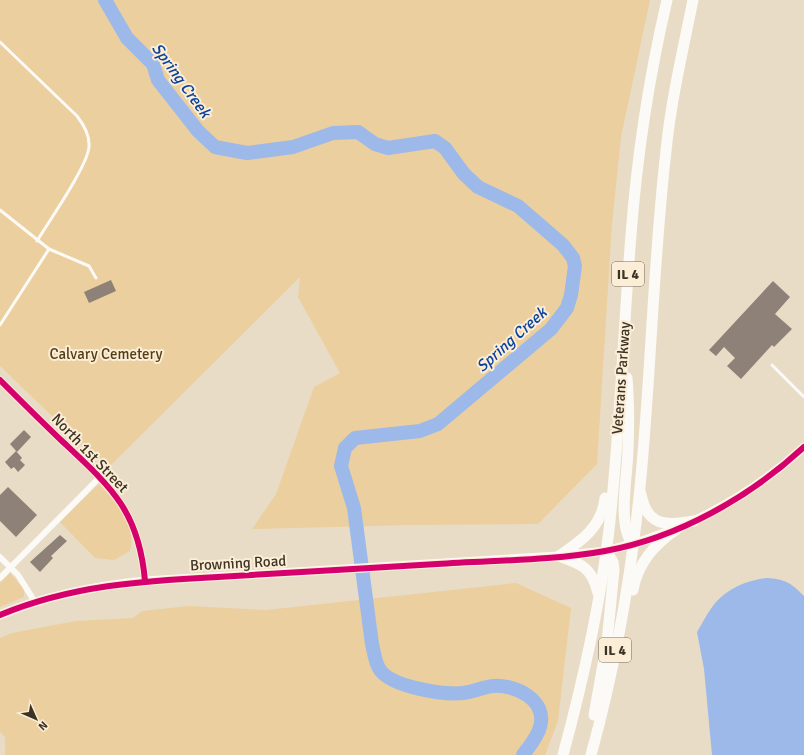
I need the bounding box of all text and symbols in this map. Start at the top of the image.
water label: Spring Creek [147,39,216,124]
road number: IL 4 [612,262,644,286]
water label: Spring Creek [472,302,552,377]
street label: Veterans Parkway [608,321,634,435]
park label: Calvary Cemetery [50,345,162,363]
street label: North 1st Street [48,410,132,496]
street label: Browning Road [189,551,287,575]
road number: IL 4 [599,638,631,662]
north arrow [16,699,56,739]
text: N [35,718,50,733]

